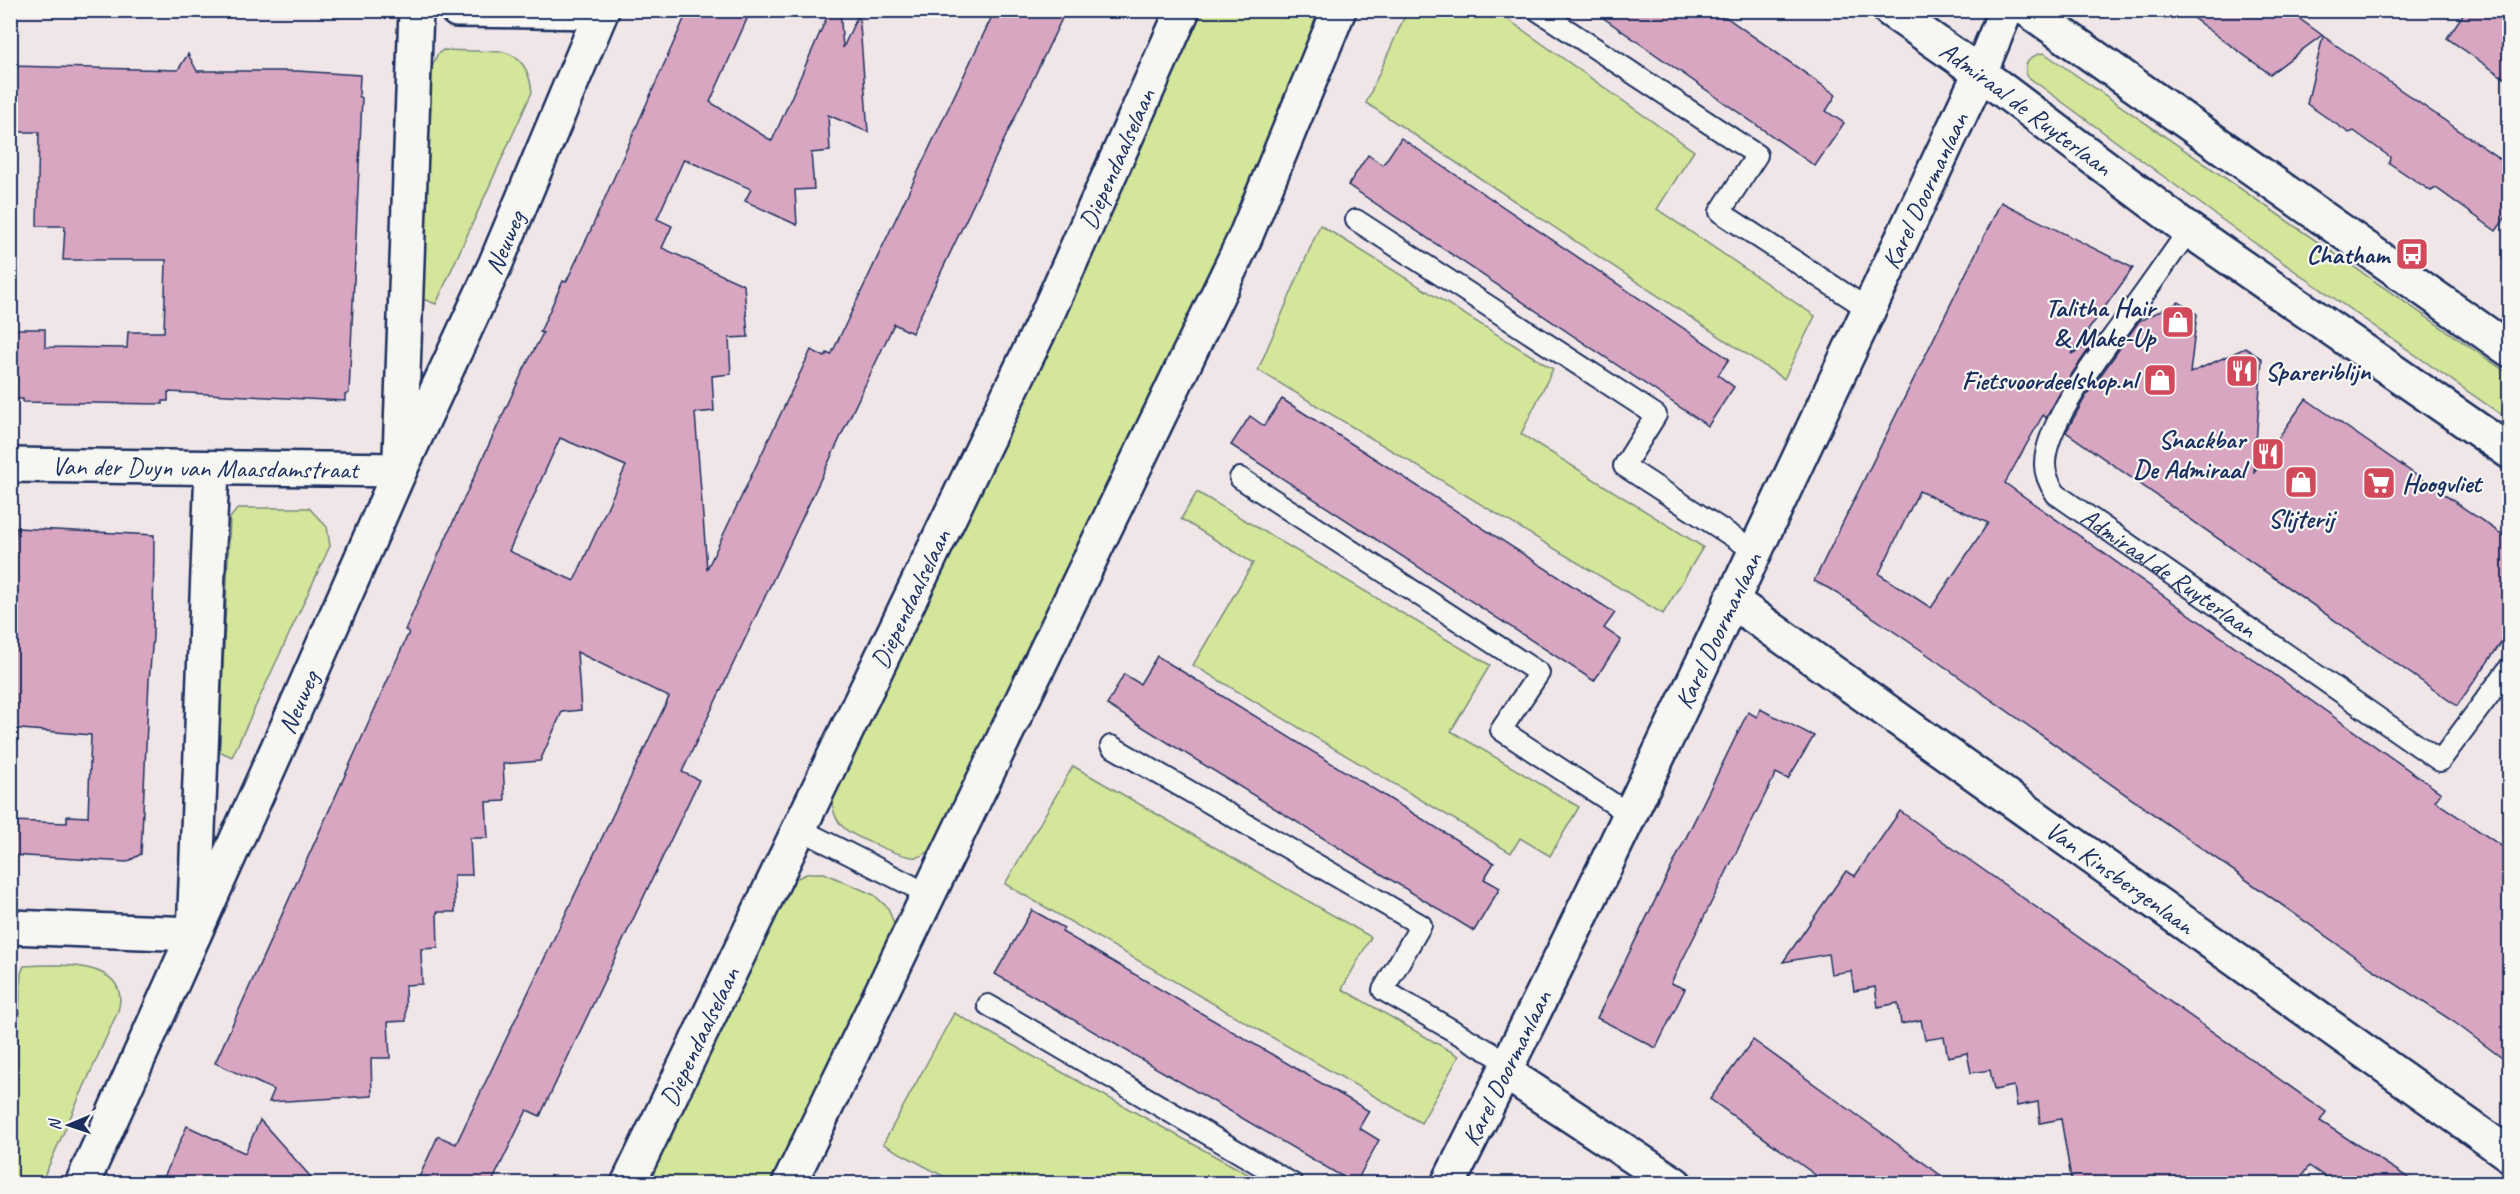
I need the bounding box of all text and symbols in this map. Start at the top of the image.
street label: Admiraal de Ruyterlaan [1933,34,2120,184]
street label: Diependaalselaan [1071,82,1163,234]
street label: Karel Doormanlaan [1874,106,1977,274]
street label: Neuweg [477,205,533,279]
bus stop icon: Chatham [2394,236,2430,272]
place label: Chatham [2307,238,2391,271]
place label: Talitha Hair & Make-Up [2045,291,2158,354]
shop icon: Talitha Hair & Make-Up [2160,304,2196,340]
restaurant icon: Spareriblijn [2224,353,2260,389]
place label: Spareriblijn [2265,355,2372,388]
shop icon: Fietsvoordeelshop.nl [2142,362,2178,398]
place label: Fietsvoordeelshop.nl [1962,364,2141,397]
place label: Snackbar De Admiraal [2133,423,2250,486]
restaurant icon: Snackbar De Admiraal [2250,436,2286,472]
street label: Van der Duyn van Maasdamstraat [52,450,361,486]
shop icon: Slijterij [2283,464,2319,500]
supermarket icon: Hoogvliet [2361,465,2397,501]
place label: Hoogvliet [2402,467,2483,500]
street label: Admiraal de Ruyterlaan [2074,500,2264,646]
place label: Slijterij [2268,502,2337,535]
street label: Diependaalselaan [863,523,959,674]
street label: Karel Doormanlaan [1667,546,1770,714]
street label: Neuweg [270,664,327,739]
street label: Van Kinsbergenlaan [2039,814,2202,943]
street label: Diependaalselaan [652,960,748,1111]
street label: Karel Doormanlaan [1454,984,1560,1151]
north arrow [39,1095,99,1155]
text: N [45,1117,65,1131]

